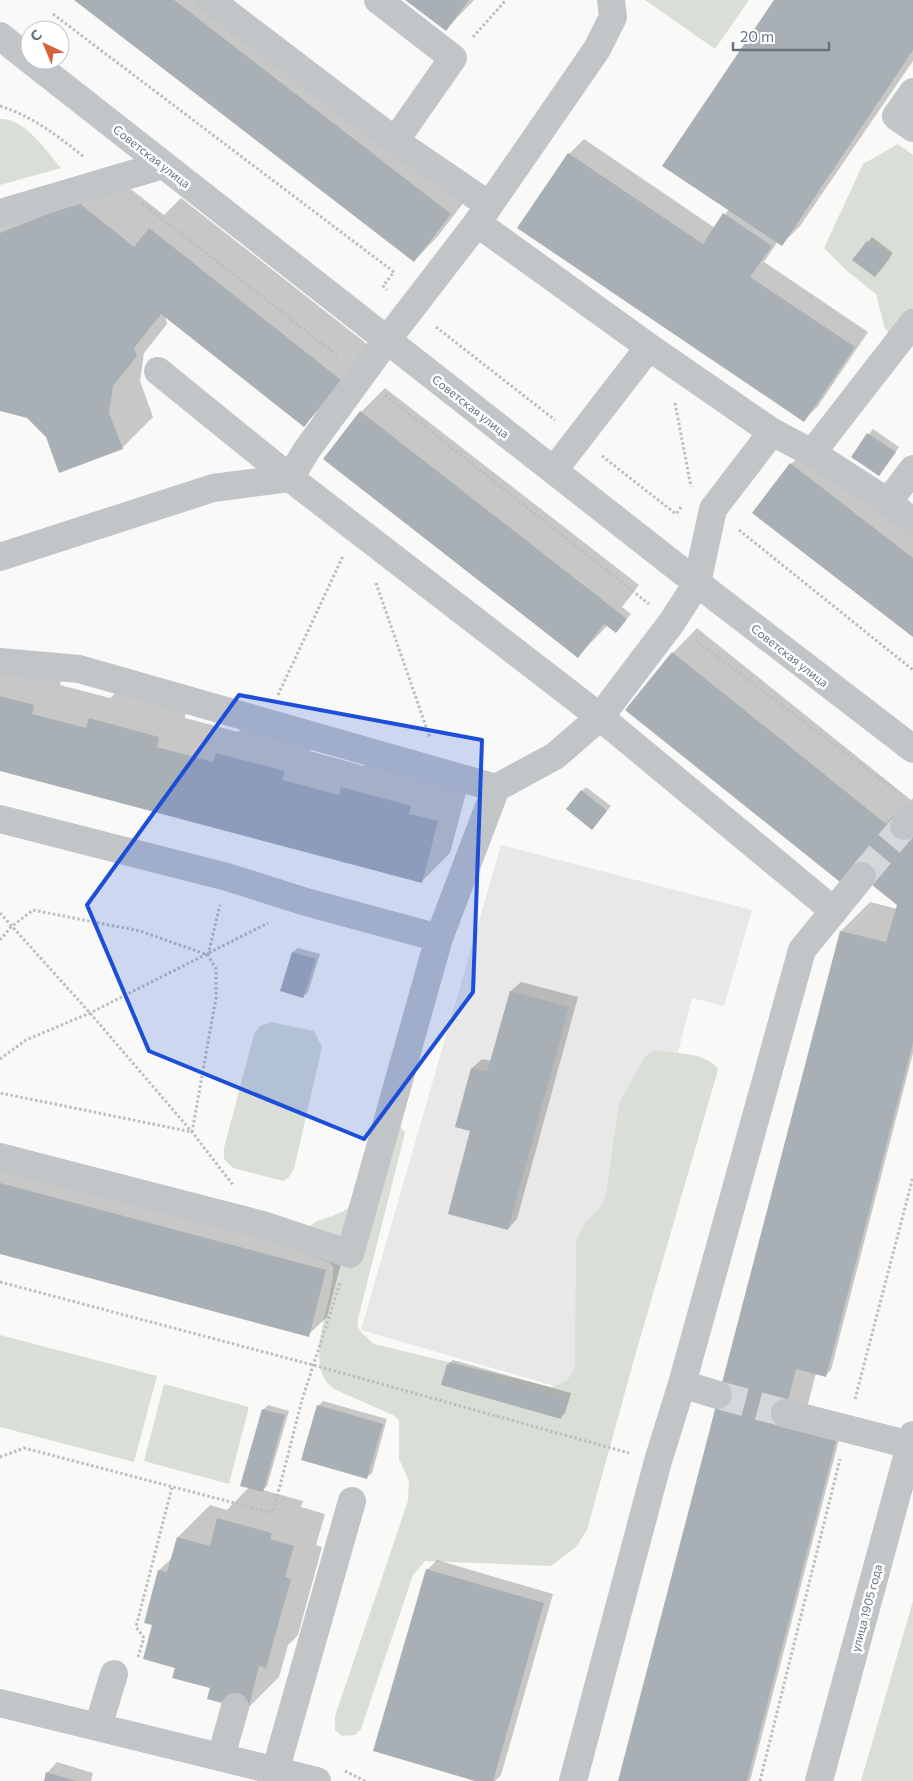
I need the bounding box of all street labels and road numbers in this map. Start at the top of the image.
street label: Советская улица [111,122,193,190]
street label: Советская улица [430,372,512,440]
street label: Советская улица [749,621,831,689]
street label: улица 1905 года [848,1563,884,1653]

